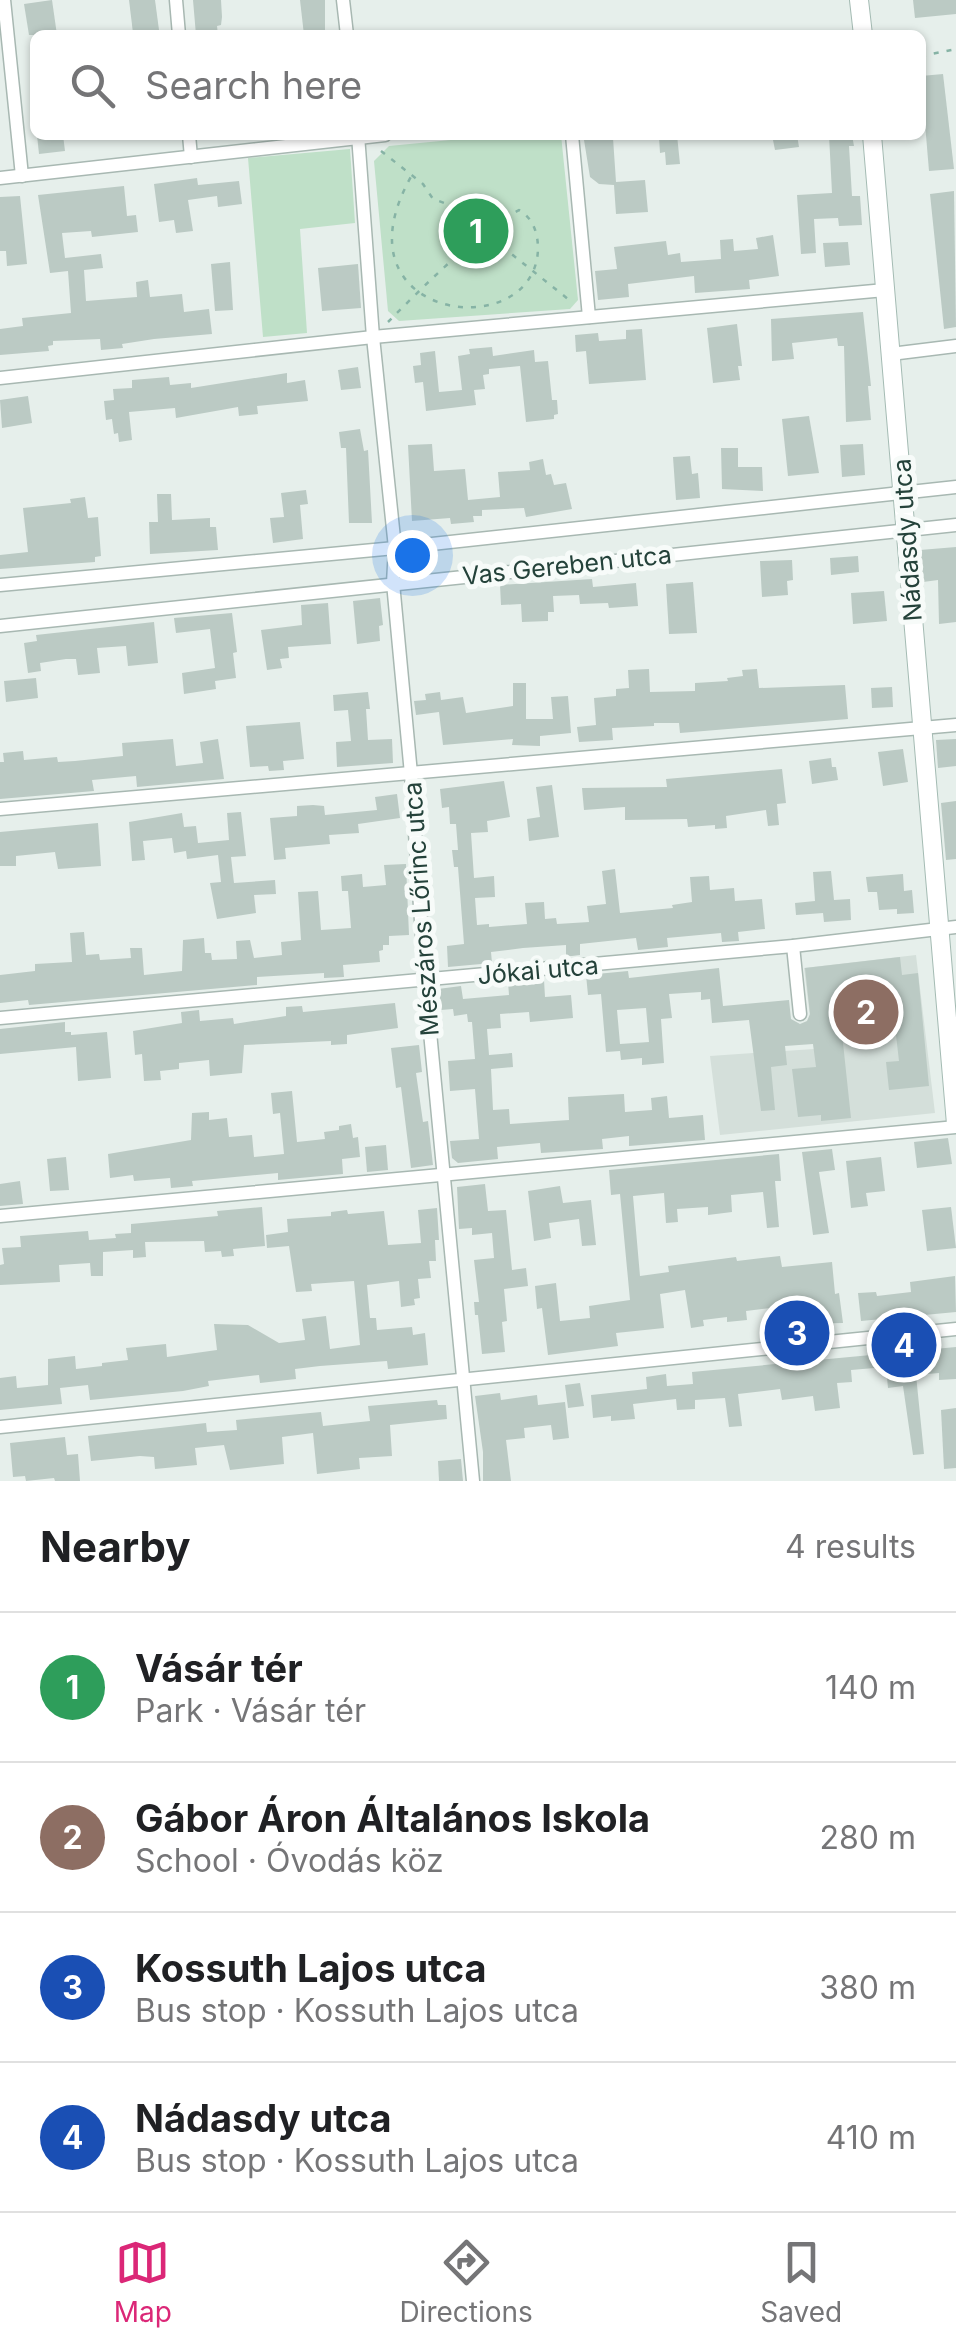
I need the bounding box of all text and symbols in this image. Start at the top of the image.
search box [30,30,926,140]
icon: search [65,58,120,113]
text: Search here [145,62,362,108]
pin: 1 [444,194,508,268]
street label: Nádasdy utca [886,458,928,622]
your location [387,530,438,581]
street label: Vas Gereben utca [461,539,673,591]
street label: Mészáros Lőrinc utca [397,781,445,1037]
street label: Jókai utca [476,950,600,990]
pin: 2 [834,974,898,1050]
pin: 3 [764,1296,830,1370]
pin: 4 [872,1308,936,1382]
text: Nearby [40,1521,191,1572]
text: 4 results [785,1527,916,1566]
text: Vásár tér [135,1645,303,1691]
text: 1 [66,1668,79,1707]
text: 140 m [825,1668,916,1707]
text: Park · Vásár tér [135,1691,366,1730]
text: Gábor Áron Általános Iskola [135,1795,650,1841]
text: 2 [62,1818,83,1857]
text: 280 m [819,1818,916,1857]
text: School · Óvodás köz [135,1841,444,1880]
text: Kossuth Lajos utca [135,1945,486,1991]
text: 3 [62,1968,83,2007]
text: 380 m [819,1968,916,2007]
text: Bus stop · Kossuth Lajos utca [135,1991,579,2030]
text: Nádasdy utca [135,2095,392,2141]
text: 4 [62,2118,83,2157]
text: 410 m [826,2118,916,2157]
text: Bus stop · Kossuth Lajos utca [135,2141,579,2180]
tab: Map [114,2235,172,2329]
tab: Directions [399,2235,533,2329]
tab: Saved [760,2235,842,2329]

